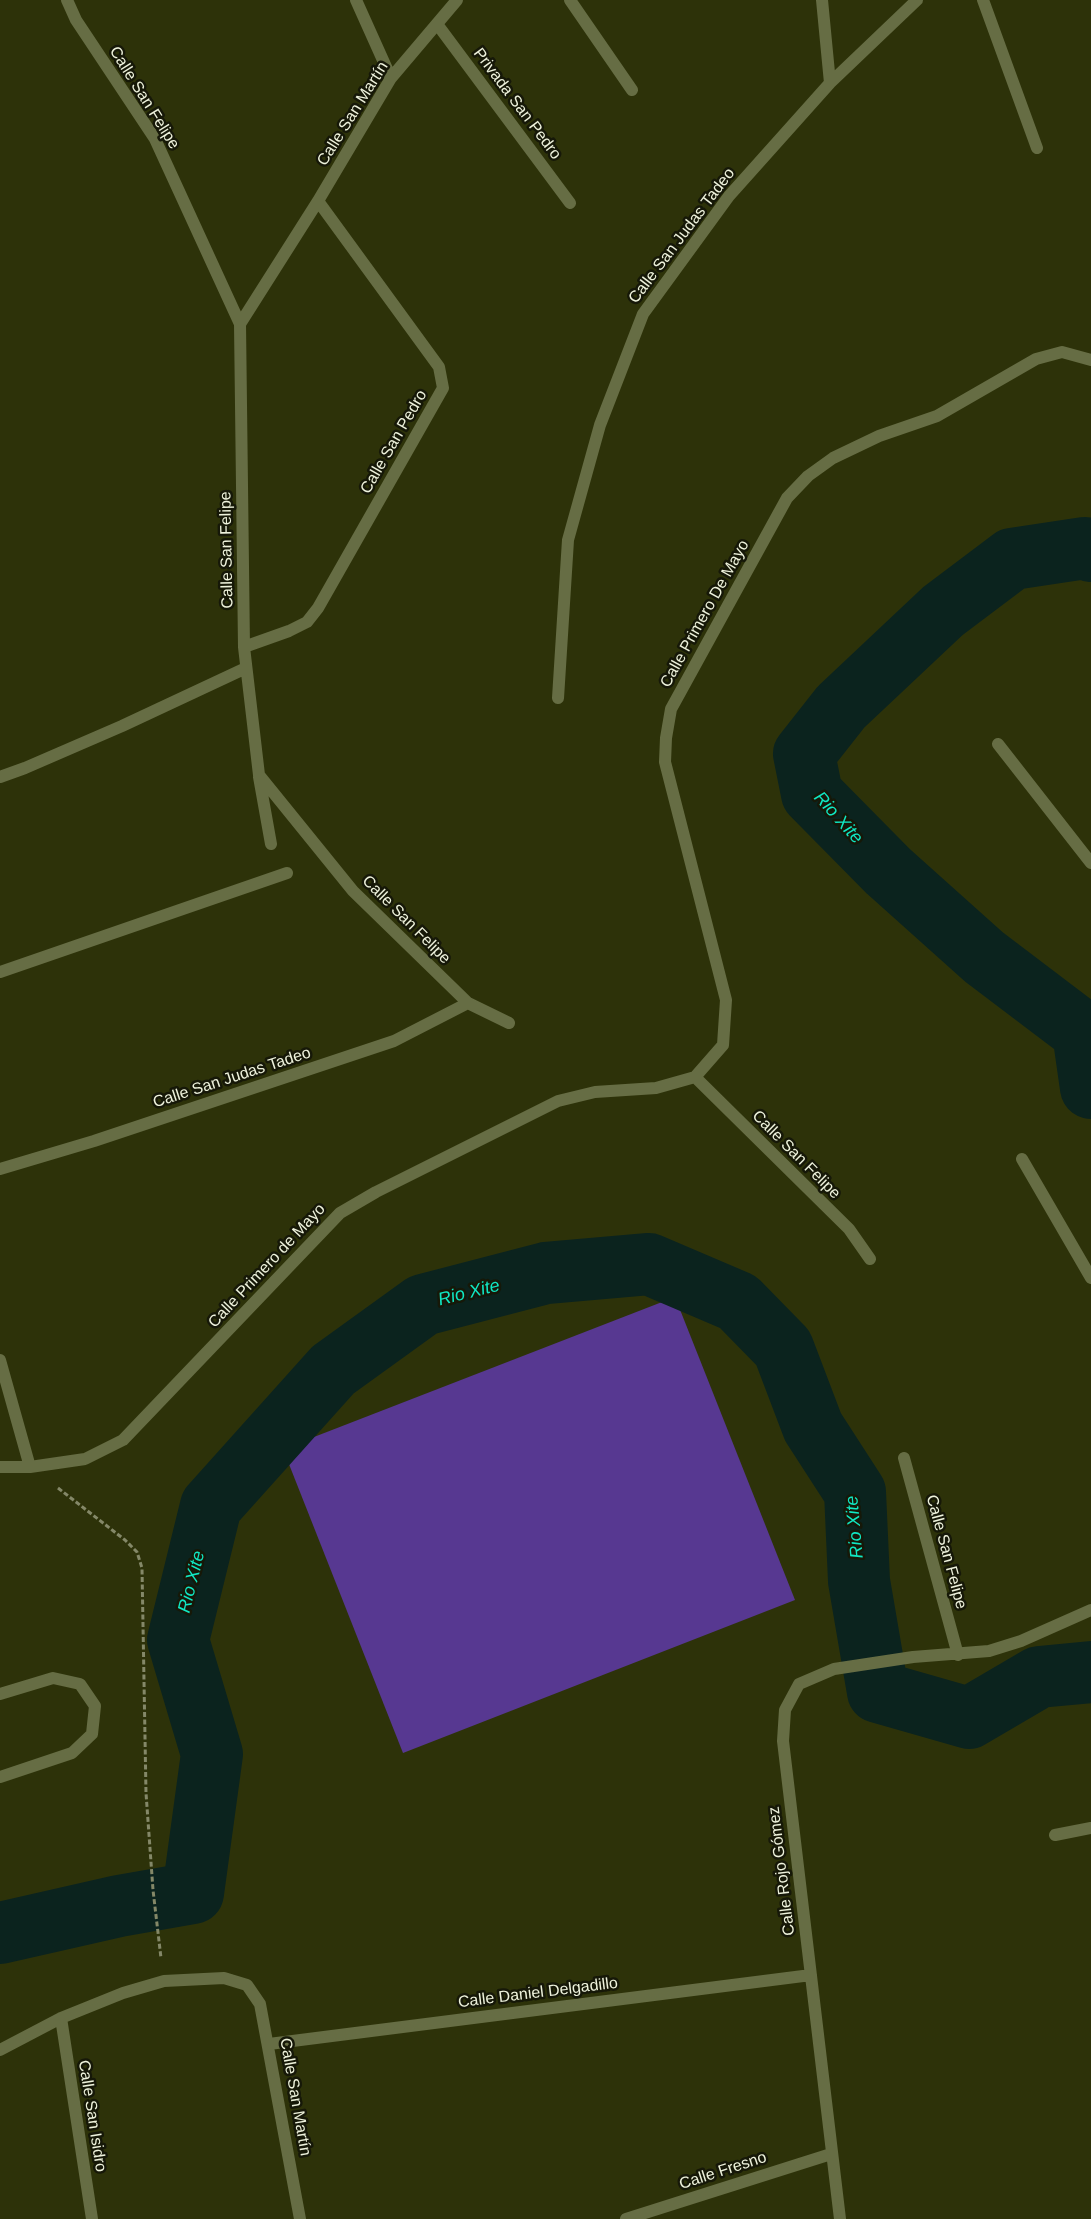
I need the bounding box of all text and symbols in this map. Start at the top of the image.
street label: Calle San Felipe [105,43,183,153]
street label: Privada San Pedro [469,45,565,163]
street label: Calle San Martín [313,58,393,170]
street label: Calle San Judas Tadeo [625,165,739,307]
street label: Calle San Pedro [357,387,431,497]
street label: Calle San Felipe [216,491,238,609]
street label: Calle Primero De Mayo [657,537,753,691]
water label: Rio Xite [809,787,867,849]
street label: Calle San Felipe [358,872,454,968]
street label: Calle San Judas Tadeo [151,1043,313,1113]
street label: Calle San Felipe [748,1107,844,1203]
street label: Calle Primero de Mayo [204,1200,330,1332]
water label: Rio Xite [436,1275,502,1311]
street label: Calle San Felipe [922,1493,970,1611]
water label: Rio Xite [841,1495,869,1559]
water label: Rio Xite [174,1549,210,1615]
street label: Calle Rojo Gómez [765,1805,799,1937]
street label: Calle Daniel Delgadillo [457,1974,619,2012]
street label: Calle San Martín [275,2037,315,2157]
street label: Calle San Isidro [74,2059,110,2173]
street label: Calle Fresno [677,2148,769,2194]

